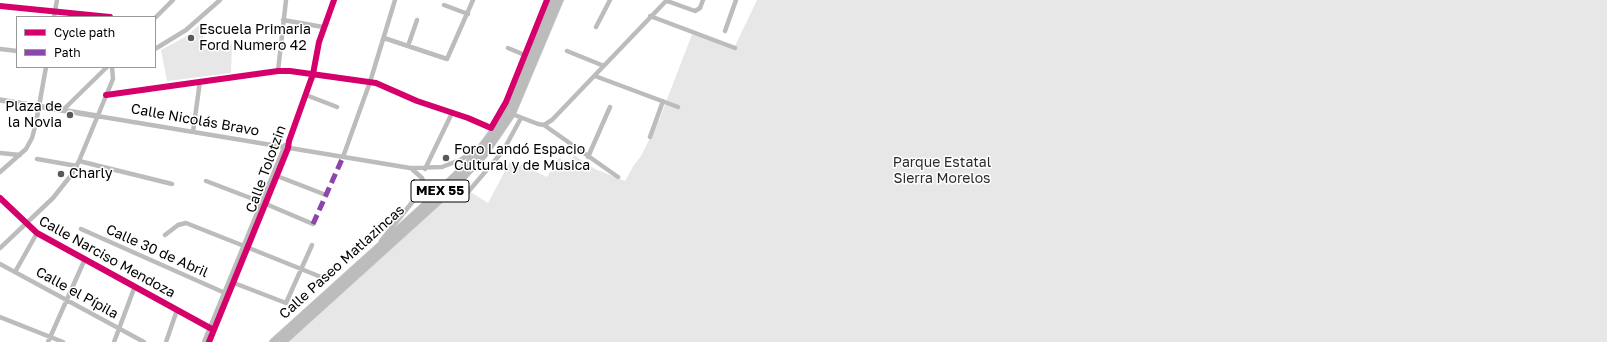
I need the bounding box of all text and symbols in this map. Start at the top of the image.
legend [16,16,156,68]
place label: Escuela Primaria Ford Numero 42 [199,22,311,54]
text: Cycle path [54,25,115,40]
marker: Escuela Primaria Ford Numero 42 [186,33,196,43]
text: Path [54,45,81,60]
place label: Plaza de la Novia [5,99,62,132]
street label: Calle Nicolás Bravo [130,100,260,140]
marker: Plaza de la Novia [65,110,75,120]
street label: Calle Tolotzin [242,123,290,215]
place label: Foro Landó Espacio Cultural y de Musica [454,142,590,174]
marker: Foro Landó Espacio Cultural y de Musica [441,153,451,163]
park label: Parque Estatal Sierra Morelos [893,155,991,188]
place label: Charly [69,166,113,182]
marker: Charly [56,169,66,179]
road number: MEX 55 [411,180,469,202]
street label: Calle Paseo Matlazincas [276,201,408,323]
street label: Calle Narciso Mendoza [36,212,178,302]
street label: Calle 30 de Abril [103,221,211,281]
street label: Calle el Pípila [33,263,121,323]

